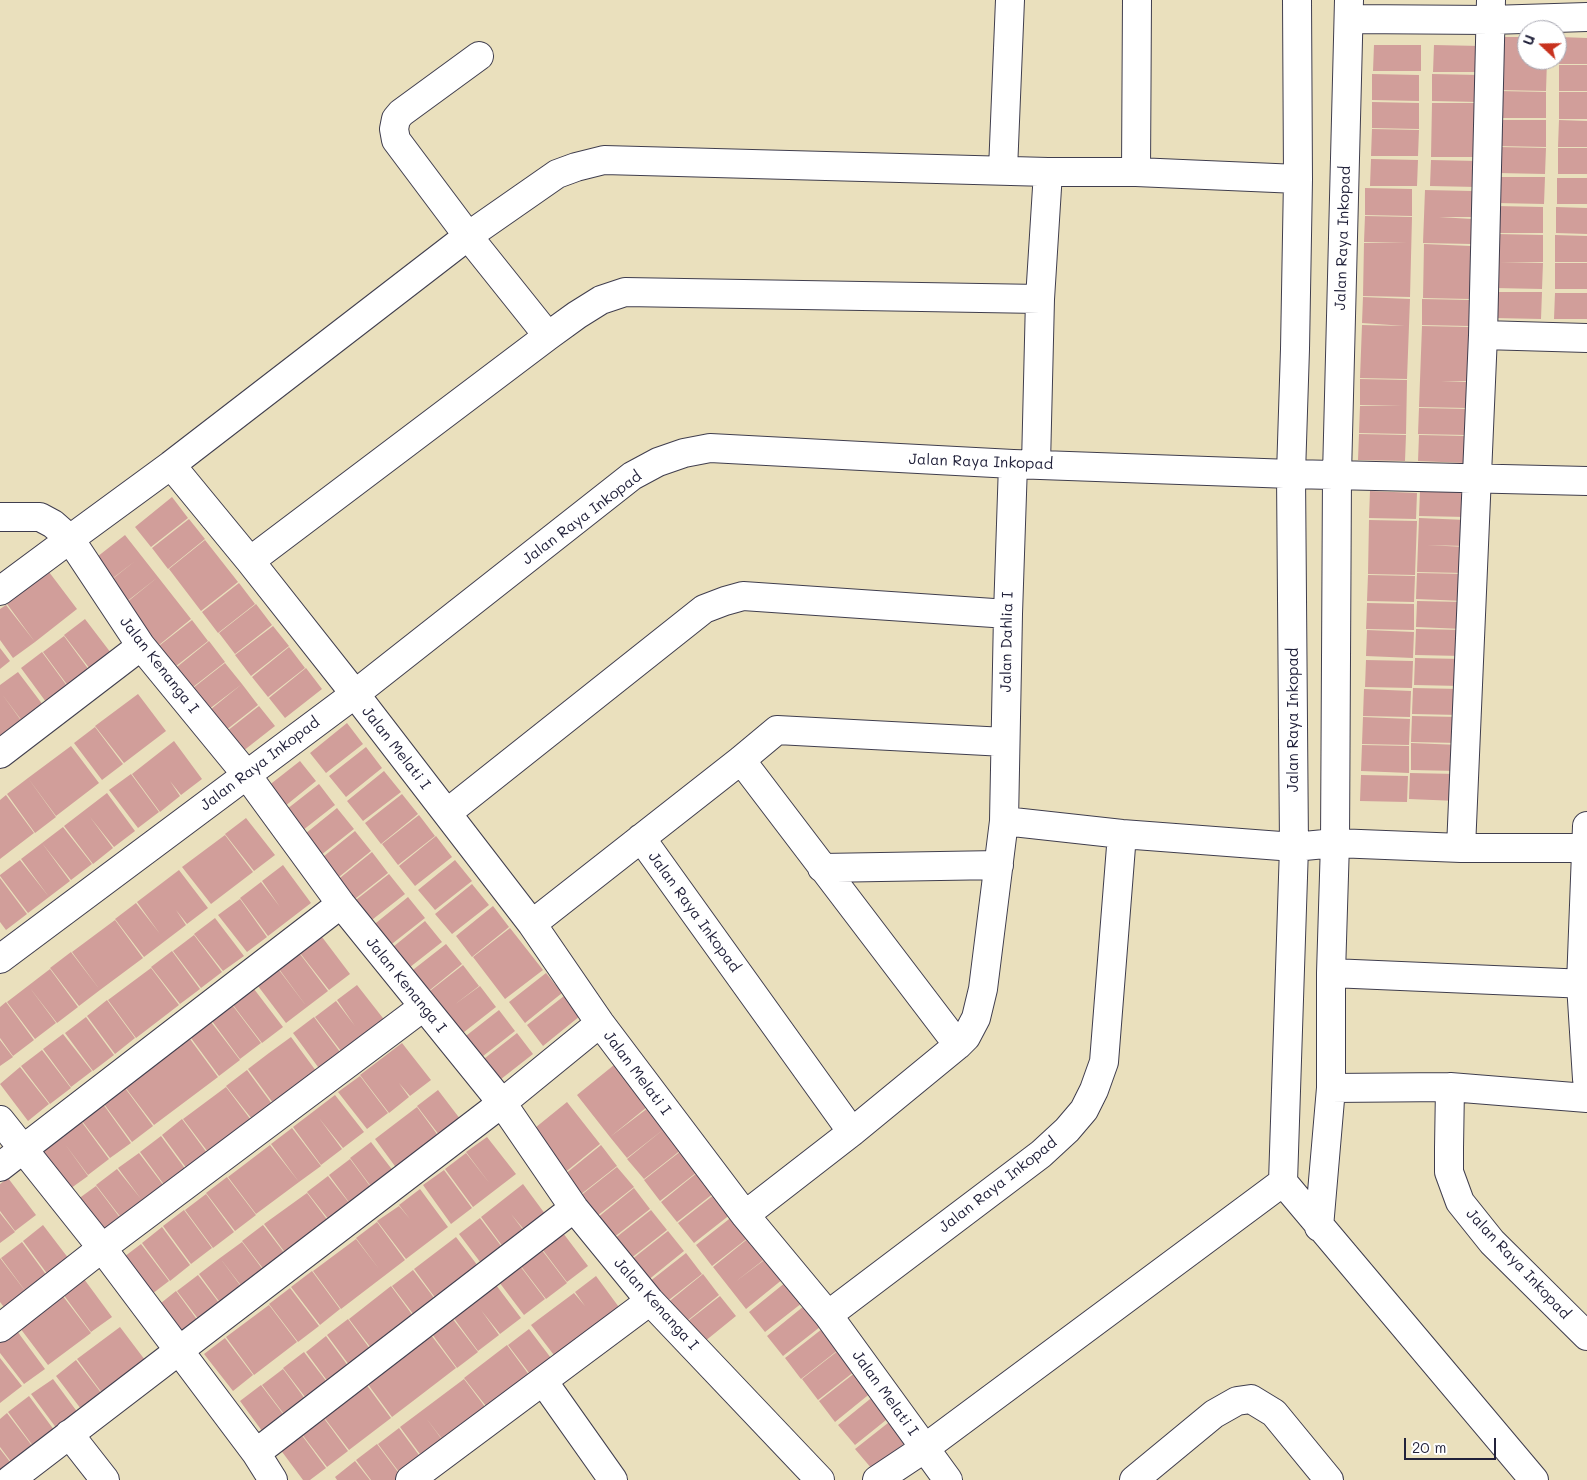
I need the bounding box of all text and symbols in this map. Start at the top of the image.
north arrow [1517,20,1567,70]
text: U [1518,32,1539,48]
street label: Jalan Raya Inkopad [1331,165,1355,311]
street label: Jalan Raya Inkopad [908,450,1054,474]
street label: Jalan Raya Inkopad [519,467,645,569]
street label: Jalan Dahlia I [997,591,1017,693]
street label: Jalan Kenanga I [116,613,202,717]
street label: Jalan Raya Inkopad [1284,648,1302,792]
street label: Jalan Melati I [358,703,434,793]
street label: Jalan Raya Inkopad [197,713,323,815]
street label: Jalan Raya Inkopad [644,848,744,976]
street label: Jalan Kenanga I [362,934,450,1036]
street label: Jalan Melati I [600,1027,674,1119]
street label: Jalan Raya Inkopad [935,1133,1061,1237]
street label: Jalan Raya Inkopad [1462,1205,1574,1323]
street label: Jalan Kenanga I [610,1254,702,1354]
street label: Jalan Melati I [848,1347,922,1439]
scale bar [1407,1428,1500,1460]
text: 20 m [1412,1437,1446,1457]

